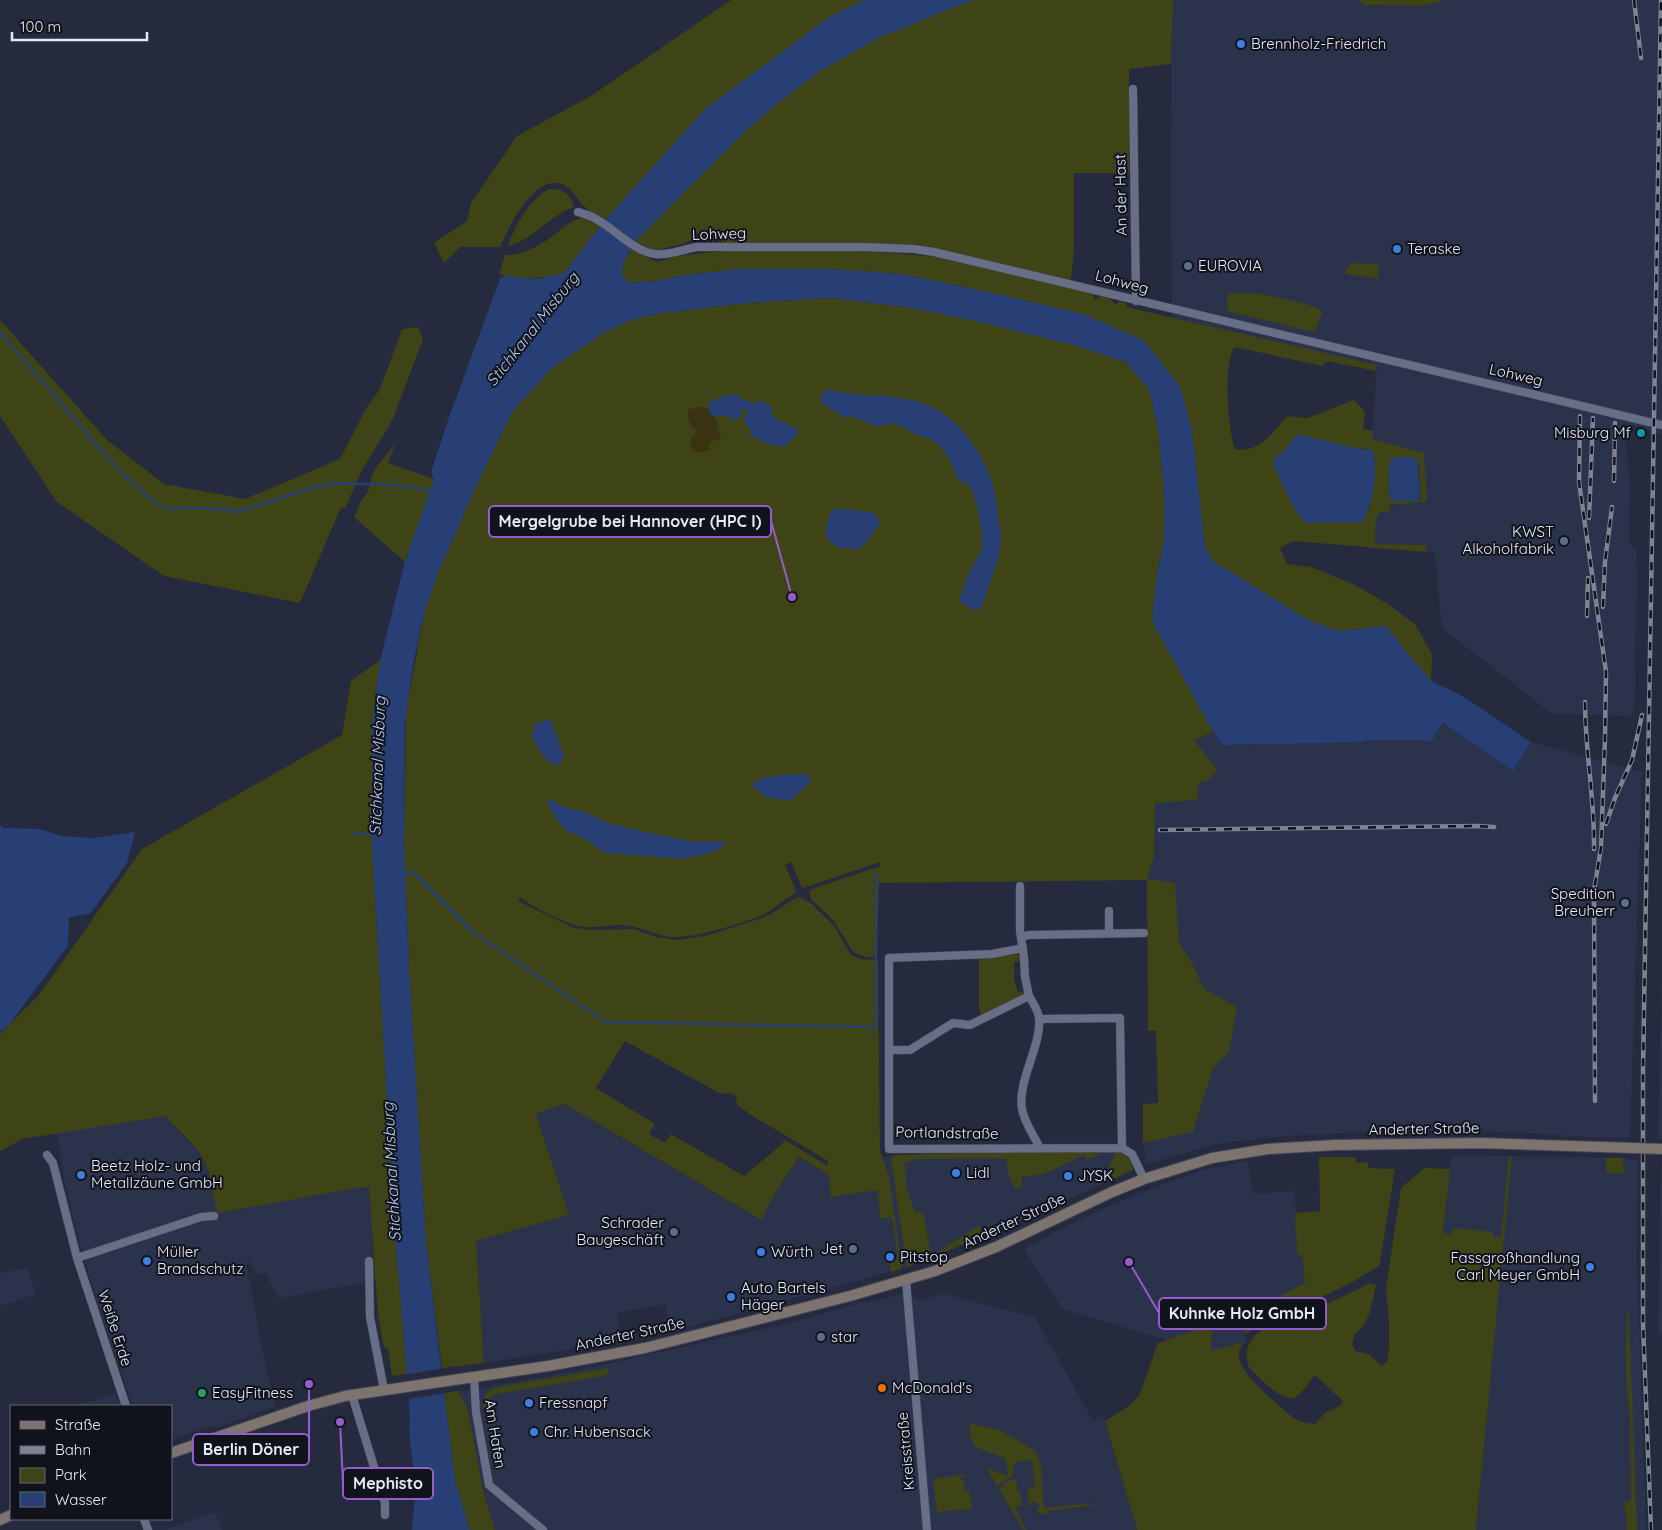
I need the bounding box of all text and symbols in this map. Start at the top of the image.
scale bar [12,10,148,42]
text: 100 m [20,17,61,36]
place label: Brennholz-Friedrich [1251,34,1386,53]
marker: Brennholz-Friedrich [1235,38,1247,50]
street label: An der Hast [1110,154,1131,236]
street label: Lohweg [691,223,747,244]
place label: Teraske [1407,239,1461,258]
marker: Teraske [1391,243,1403,255]
place label: EUROVIA [1198,256,1262,275]
marker: EUROVIA [1182,260,1194,272]
street label: Lohweg [1093,265,1151,298]
water label: Stichkanal Misburg [481,267,583,390]
street label: Lohweg [1487,359,1545,390]
place label: Misburg Mf [1554,423,1632,442]
marker: Misburg Mf [1635,427,1647,439]
callout: Mergelgrube bei Hannover (HPC I) [489,506,771,537]
text: Mergelgrube bei Hannover (HPC I) [499,511,762,531]
place label: KWST Alkoholfabrik [1462,522,1554,558]
marker: KWST Alkoholfabrik [1558,535,1570,547]
water label: Stichkanal Misburg [365,695,389,836]
place label: Spedition Breuherr [1551,884,1615,920]
marker: Spedition Breuherr [1619,897,1631,909]
water label: Stichkanal Misburg [377,1101,405,1242]
street label: Anderter Straße [1368,1118,1480,1139]
street label: Portlandstraße [895,1122,999,1143]
place label: Beetz Holz- und Metallzäune GmbH [91,1156,223,1192]
place label: Lidl [966,1163,990,1182]
place label: JYSK [1078,1166,1113,1185]
marker: Lidl [950,1167,962,1179]
marker: Beetz Holz- und Metallzäune GmbH [75,1169,87,1181]
marker: JYSK [1062,1170,1074,1182]
street label: Anderter Straße [960,1189,1068,1253]
place label: Schrader Baugeschäft [576,1213,664,1249]
marker: Schrader Baugeschäft [668,1226,680,1238]
place label: Jet [821,1239,843,1258]
place label: Müller Brandschutz [157,1242,243,1278]
place label: Würth [771,1242,813,1261]
marker: Jet [847,1243,859,1255]
marker: Würth [755,1246,767,1258]
place label: Pitstop [900,1247,948,1266]
place label: Fassgroßhandlung Carl Meyer GmbH [1450,1248,1580,1284]
marker: Pitstop [884,1251,896,1263]
marker: Müller Brandschutz [141,1255,153,1267]
marker: Fassgroßhandlung Carl Meyer GmbH [1584,1261,1596,1273]
place label: Auto Bartels Häger [741,1278,826,1314]
street label: Weiße Erde [94,1287,137,1368]
marker: Auto Bartels Häger [725,1291,737,1303]
callout: Kuhnke Holz GmbH [1159,1298,1326,1329]
text: Kuhnke Holz GmbH [1169,1303,1315,1323]
street label: Anderter Straße [574,1313,686,1354]
place label: star [831,1327,858,1346]
marker: star [815,1331,827,1343]
place label: McDonald's [892,1378,972,1397]
marker: McDonald's [876,1382,888,1394]
place label: EasyFitness [212,1383,293,1402]
marker: EasyFitness [196,1387,208,1399]
place label: Fressnapf [539,1393,608,1412]
marker: Fressnapf [523,1397,535,1409]
street label: Am Hafen [481,1398,510,1470]
legend [10,1405,172,1520]
street label: Kreisstraße [893,1411,918,1491]
text: Straße [55,1415,101,1434]
place label: Chr. Hubensack [544,1422,651,1441]
marker: Chr. Hubensack [528,1426,540,1438]
callout: Berlin Döner [193,1434,309,1465]
text: Berlin Döner [203,1439,299,1459]
text: Bahn [55,1440,91,1459]
text: Park [55,1465,87,1484]
callout: Mephisto [343,1468,433,1499]
text: Mephisto [353,1473,423,1493]
text: Wasser [55,1490,107,1509]

